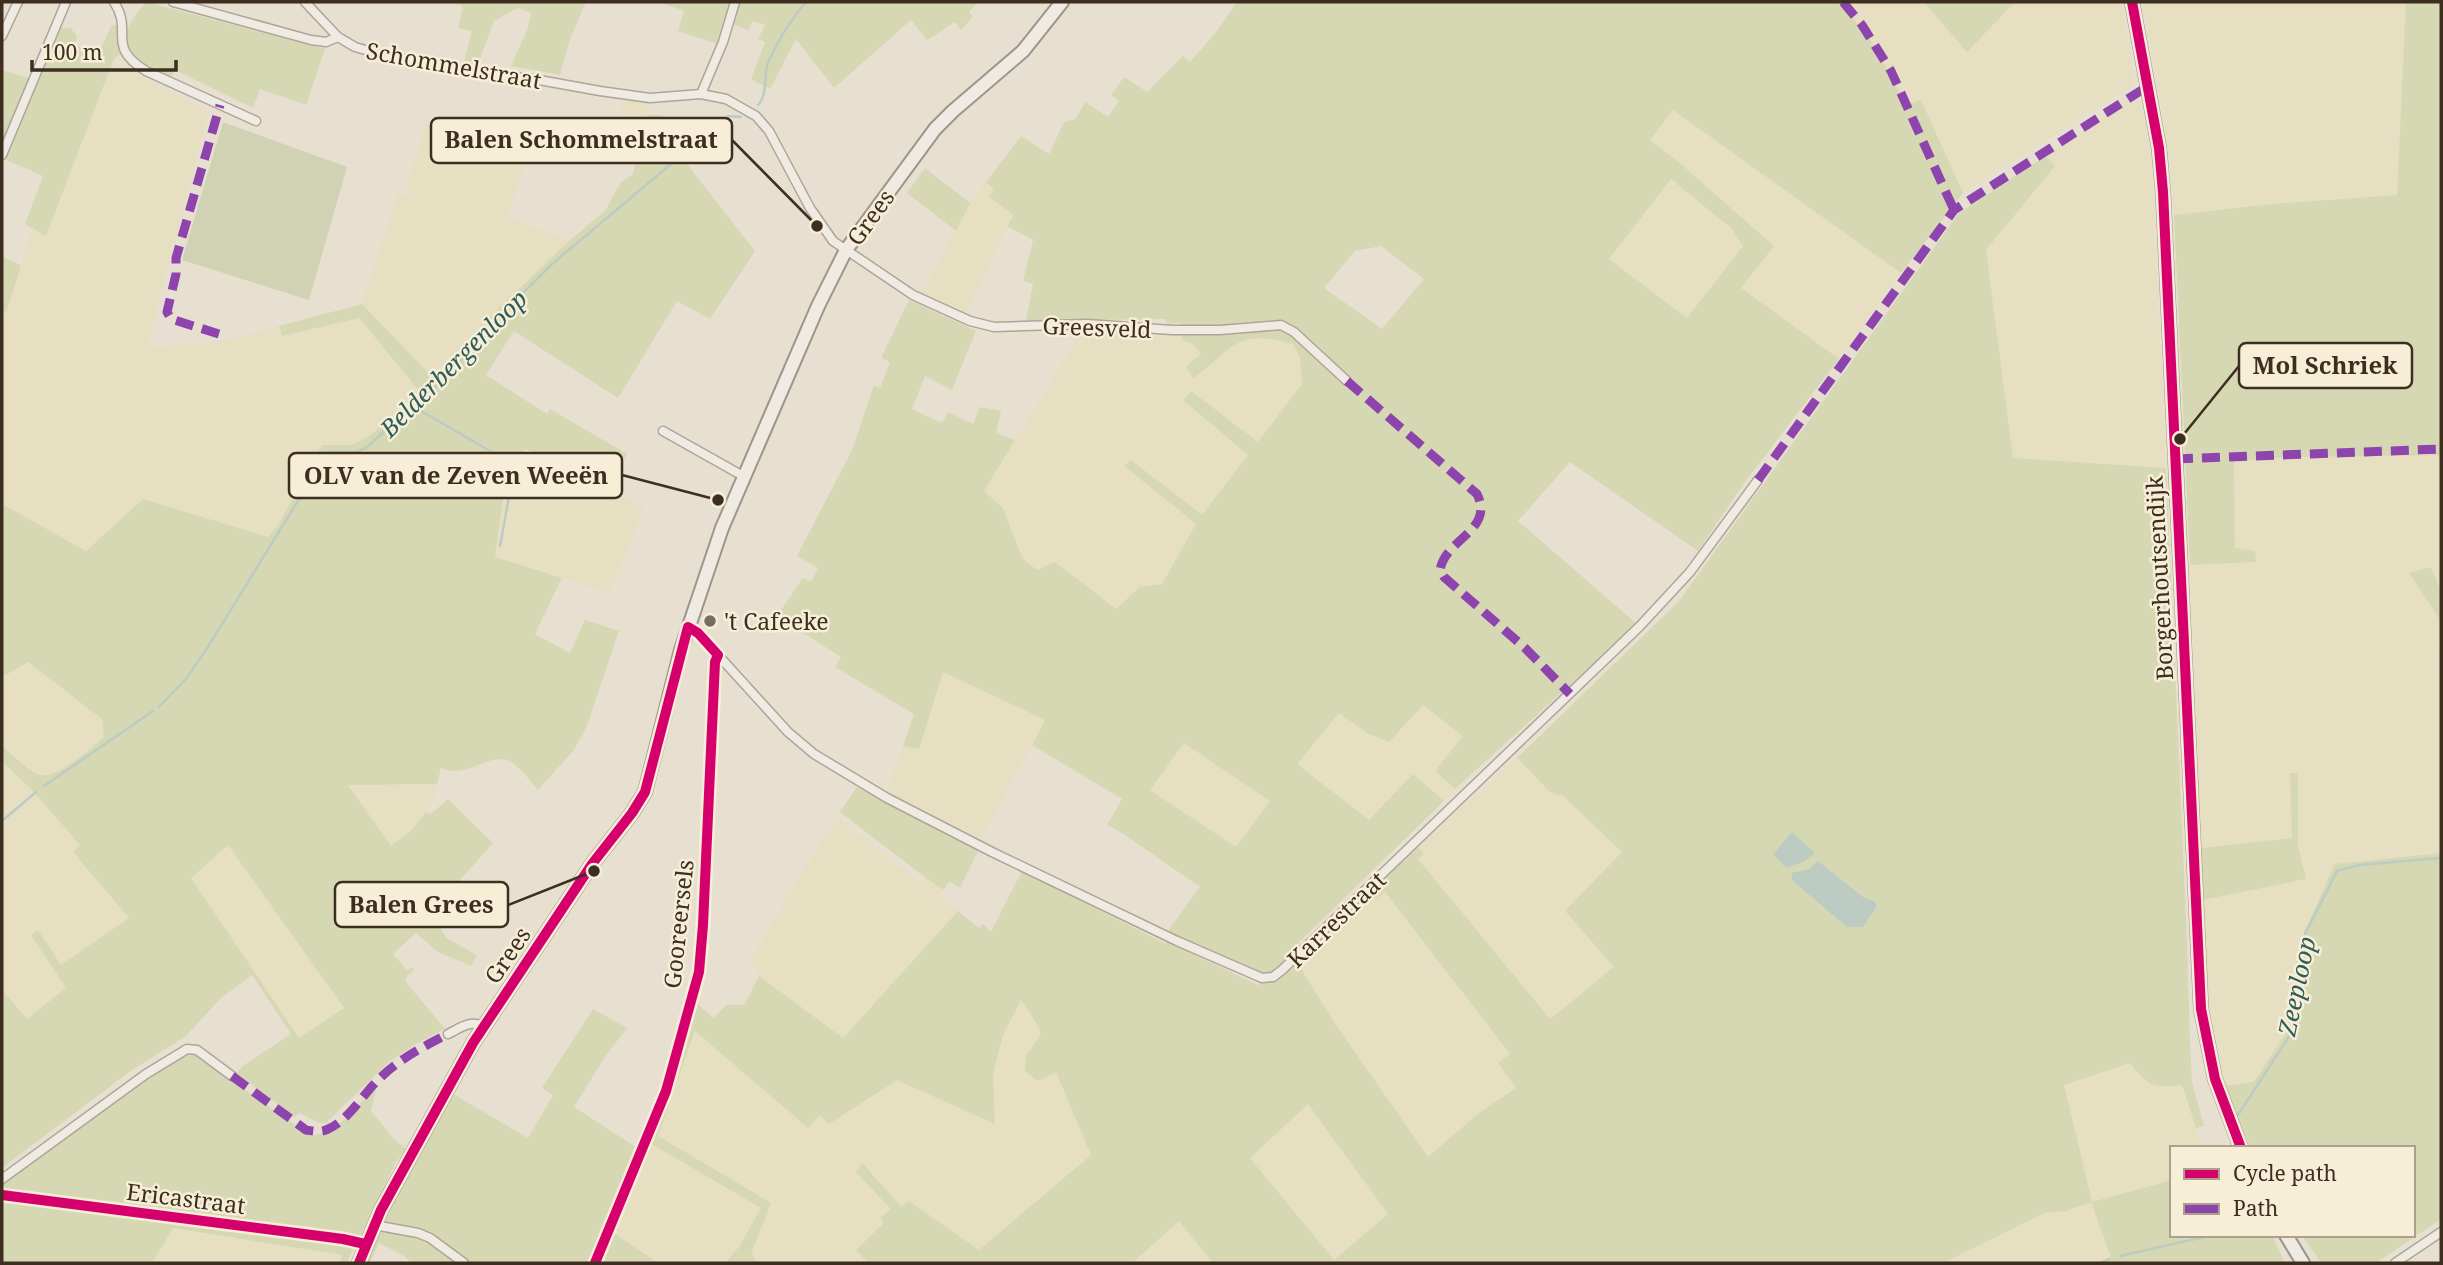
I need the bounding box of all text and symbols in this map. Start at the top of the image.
scale bar [32,28,175,72]
street label: Schommelstraat [364,34,544,96]
text: 100 m [42,38,103,66]
callout: Balen Schommelstraat [431,118,732,163]
text: Balen Schommelstraat [444,122,718,155]
street label: Grees [839,182,901,252]
water label: Belderbergenloop [371,282,534,445]
street label: Greesveld [1042,309,1152,345]
callout: Mol Schriek [2239,343,2412,388]
text: Mol Schriek [2253,348,2398,381]
callout: OLV van de Zeven Weeën [289,453,622,498]
text: OLV van de Zeven Weeën [304,458,608,491]
street label: Borgerhoutsendijk [2138,474,2180,681]
place label: 't Cafeeke [724,605,829,637]
marker: 't Cafeeke [702,613,718,629]
street label: Gooreersels [655,858,701,990]
street label: Karrestraat [1280,864,1392,974]
callout: Balen Grees [335,882,508,927]
text: Balen Grees [349,887,493,920]
street label: Grees [476,920,538,990]
water label: Zeeploop [2269,933,2323,1040]
legend [2170,1146,2415,1237]
text: Cycle path [2233,1159,2337,1187]
street label: Ericastraat [125,1175,247,1221]
text: Path [2233,1194,2278,1222]

